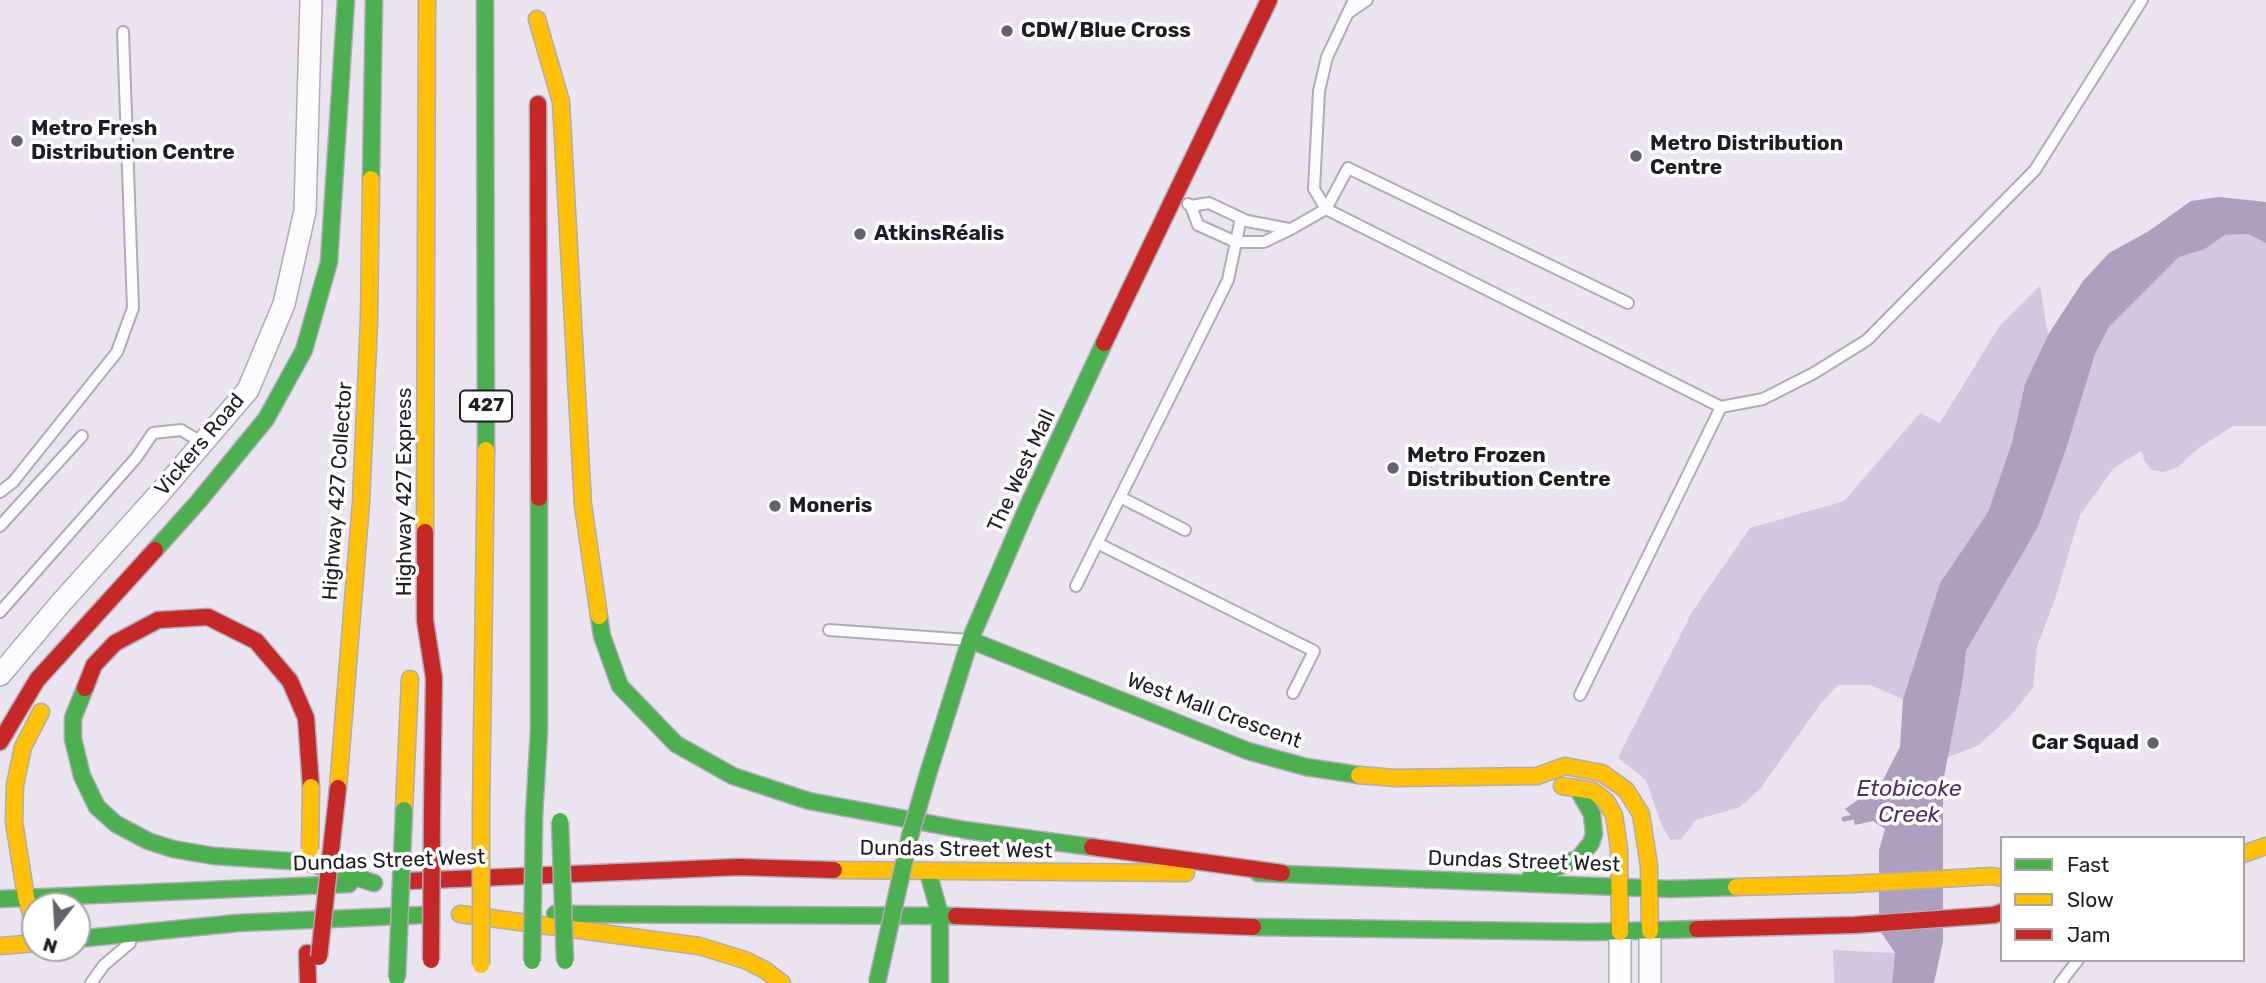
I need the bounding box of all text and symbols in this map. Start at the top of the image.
place label: CDW/Blue Cross [1021,18,1191,44]
marker: CDW/Blue Cross [999,23,1015,39]
place label: Metro Fresh Distribution Centre [31,116,235,166]
place label: Metro Distribution Centre [1650,131,1843,181]
marker: Metro Fresh Distribution Centre [9,133,25,149]
marker: Metro Distribution Centre [1628,148,1644,164]
place label: AtkinsRéalis [874,221,1004,247]
marker: AtkinsRéalis [852,226,868,242]
street label: Highway 427 Collector [318,381,358,601]
street label: Highway 427 Express [392,388,418,596]
street label: Vickers Road [150,389,250,501]
road number: 427 [460,390,512,422]
street label: The West Mall [983,406,1061,536]
place label: Metro Frozen Distribution Centre [1407,443,1611,493]
marker: Metro Frozen Distribution Centre [1385,460,1401,476]
place label: Moneris [789,493,872,519]
marker: Moneris [767,498,783,514]
street label: West Mall Crescent [1123,668,1305,754]
place label: Car Squad [2032,730,2139,756]
marker: Car Squad [2145,735,2161,751]
water label: Etobicoke Creek [1856,775,1962,829]
street label: Dundas Street West [859,836,1053,864]
legend [2000,836,2245,962]
street label: Dundas Street West [292,845,486,877]
street label: Dundas Street West [1427,846,1621,878]
text: Fast [2067,852,2109,877]
text: Slow [2067,887,2114,912]
north arrow [21,892,91,962]
text: Jam [2067,922,2111,947]
text: N [40,933,60,959]

